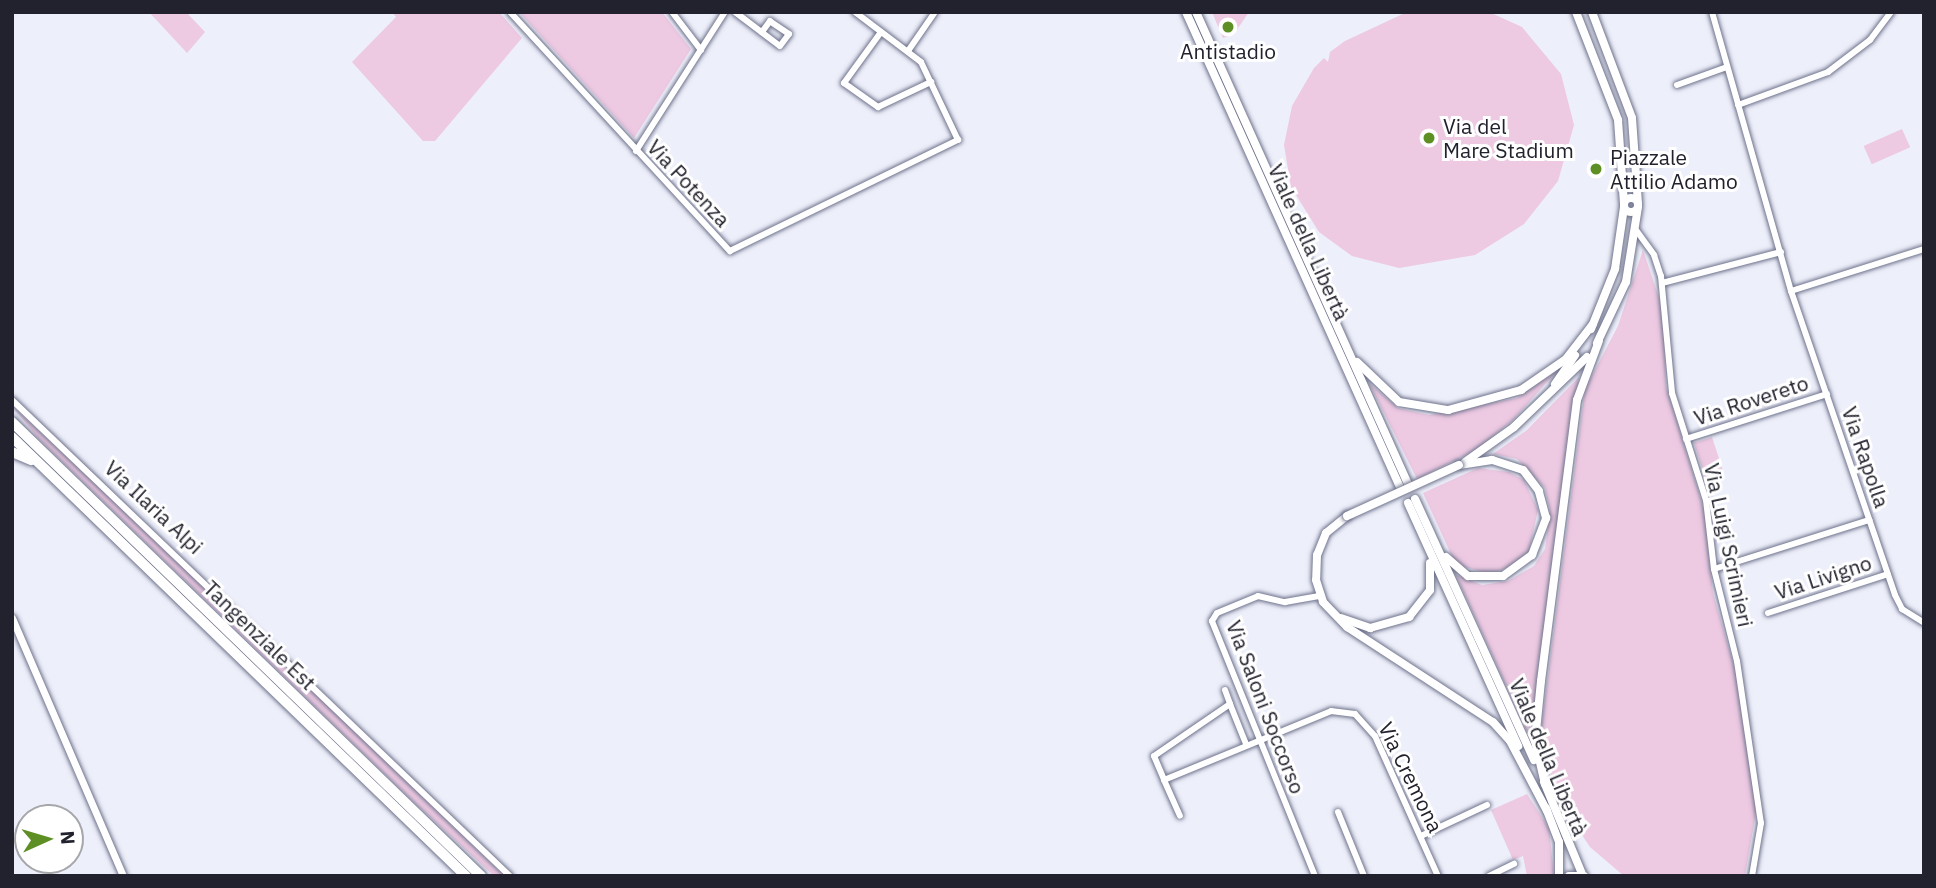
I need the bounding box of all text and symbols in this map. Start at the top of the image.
marker: Antistadio [1220,19,1236,35]
place label: Antistadio [1180,38,1276,64]
place label: Via del Mare Stadium [1443,113,1574,163]
marker: Via del Mare Stadium [1421,130,1437,146]
street label: Via Potenza [642,134,736,232]
place label: Piazzale Attilio Adamo [1610,144,1738,194]
street label: Viale della Libertà [1263,160,1355,324]
marker: Piazzale Attilio Adamo [1588,161,1604,177]
street label: Via Rovereto [1691,370,1811,430]
street label: Via Rapolla [1837,403,1895,511]
street label: Via Ilaria Alpi [100,455,208,559]
street label: Via Luigi Scrimieri [1699,461,1759,629]
street label: Via Livigno [1771,550,1875,604]
street label: Tangenziale Est [199,575,321,695]
street label: Via Saloni Soccorso [1221,617,1311,797]
street label: Viale della Libertà [1504,675,1594,839]
street label: Via Cremona [1373,718,1449,836]
north arrow [14,804,84,874]
text: N [56,830,80,845]

